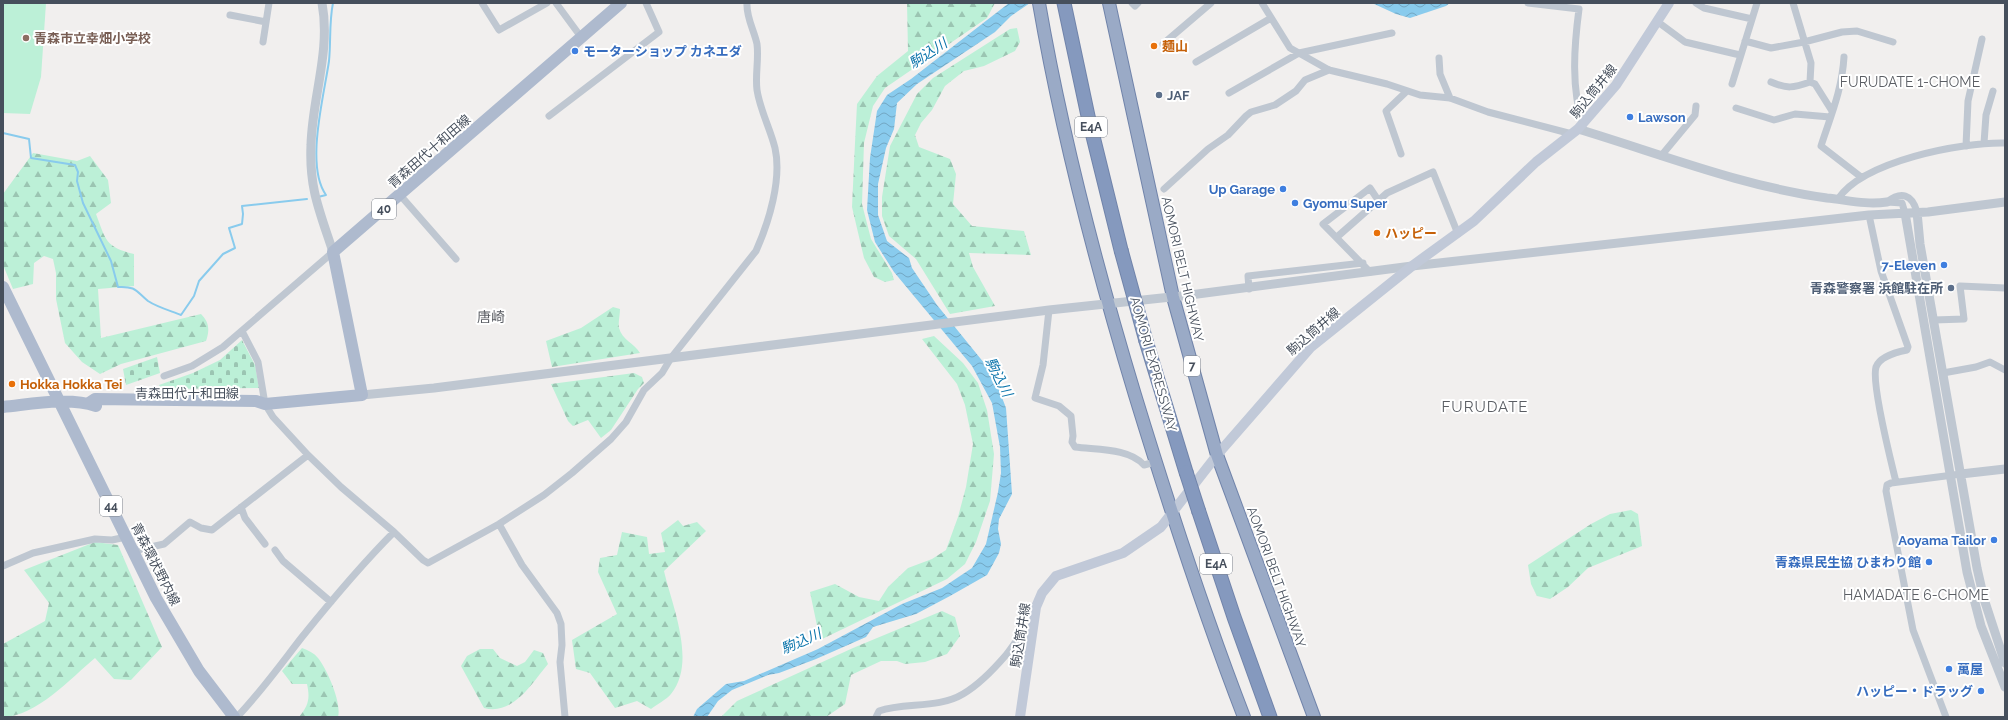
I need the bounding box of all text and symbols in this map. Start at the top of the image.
place label: 青森市立幸畑小学校 [34,31,151,46]
marker: 青森市立幸畑小学校 [21,33,31,43]
water label: 駒込川 [906,34,952,71]
place label: 麺山 [1162,39,1188,54]
marker: 麺山 [1149,41,1159,51]
place label: モーターショップ カネエダ [583,44,742,59]
marker: モーターショップ カネエダ [570,46,580,56]
street label: 駒込筒井線 [1567,61,1620,121]
district label: FURUDATE 1-CHOME [1840,74,1980,90]
place label: JAF [1167,88,1190,103]
marker: JAF [1154,90,1164,100]
place label: Lawson [1638,110,1686,125]
street label: 青森田代十和田線 [385,112,473,191]
marker: Lawson [1625,112,1635,122]
road number: E4A [1075,117,1107,137]
place label: Up Garage [1209,182,1275,197]
marker: Up Garage [1278,184,1288,194]
street label: AOMORI BELT HIGHWAY [1158,195,1207,344]
place label: Gyomu Super [1303,196,1387,211]
marker: Gyomu Super [1290,198,1300,208]
road number: 40 [372,199,396,219]
place label: ハッピー [1385,226,1437,241]
marker: ハッピー [1372,228,1382,238]
place label: 7-Eleven [1881,258,1936,273]
marker: 7-Eleven [1939,260,1949,270]
place label: 青森警察署 浜館駐在所 [1810,281,1943,296]
marker: 青森警察署 浜館駐在所 [1946,283,1956,293]
street label: AOMORI EXPRESSWAY [1127,295,1180,434]
street label: 駒込筒井線 [1284,304,1343,358]
district label: 唐崎 [477,309,505,325]
water label: 駒込川 [982,355,1017,401]
road number: 7 [1184,356,1200,376]
place label: Hokka Hokka Tei [20,377,122,392]
marker: Hokka Hokka Tei [7,379,17,389]
street label: 青森田代十和田線 [135,386,239,401]
district label: FURUDATE [1441,398,1529,416]
road number: 44 [100,496,122,516]
street label: AOMORI BELT HIGHWAY [1244,505,1309,650]
street label: 青森環状野内線 [128,520,183,608]
place label: Aoyama Tailor [1898,533,1986,548]
marker: Aoyama Tailor [1989,535,1999,545]
road number: E4A [1200,554,1232,574]
place label: 青森県民生協 ひまわり館 [1775,555,1921,570]
marker: 青森県民生協 ひまわり館 [1924,557,1934,567]
district label: HAMADATE 6-CHOME [1843,587,1989,603]
street label: 駒込筒井線 [1008,602,1033,668]
water label: 駒込川 [779,624,825,657]
place label: 萬屋 [1957,662,1983,677]
marker: 萬屋 [1944,664,1954,674]
place label: ハッピー・ドラッグ [1856,684,1973,699]
marker: ハッピー・ドラッグ [1976,686,1986,696]

